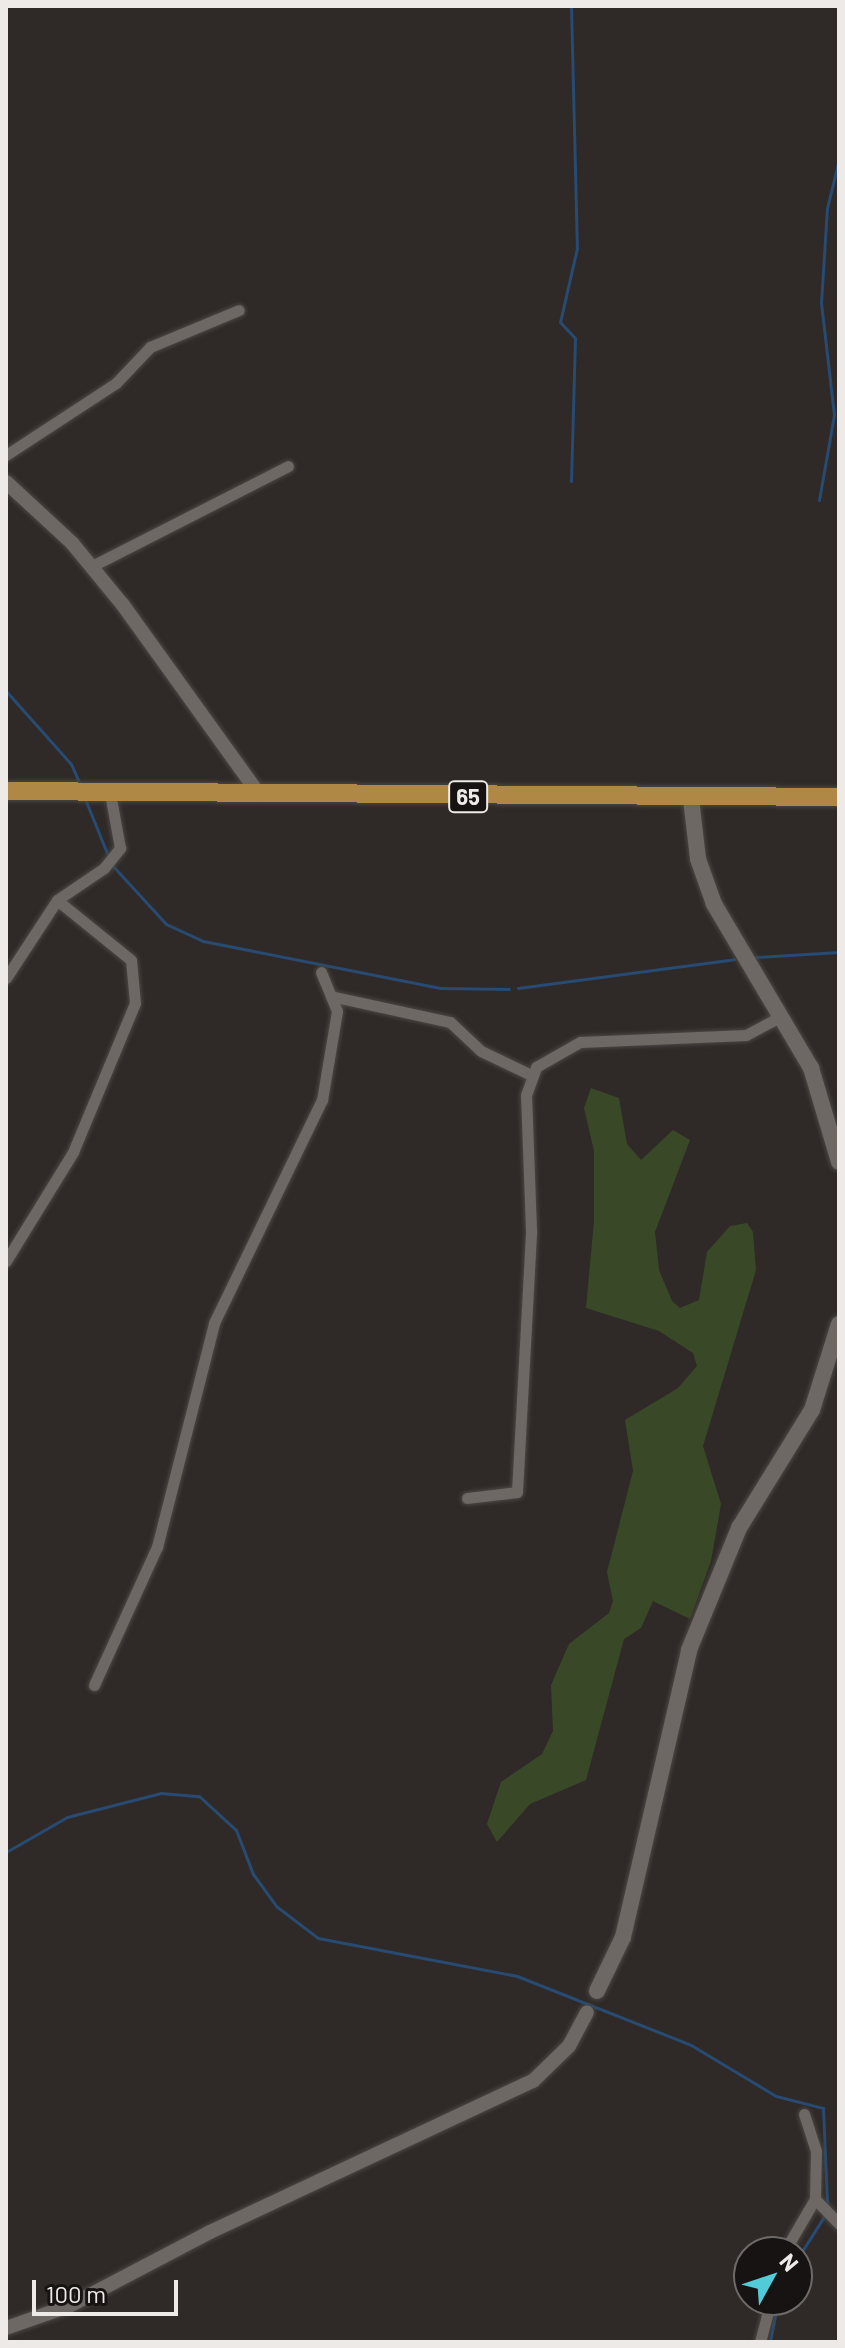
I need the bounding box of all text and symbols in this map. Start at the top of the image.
road number: 65 [448,779,488,815]
north arrow [733,2236,813,2316]
text: N [775,2248,805,2276]
scale bar [36,2264,182,2314]
text: 100 m [46,2279,106,2308]

